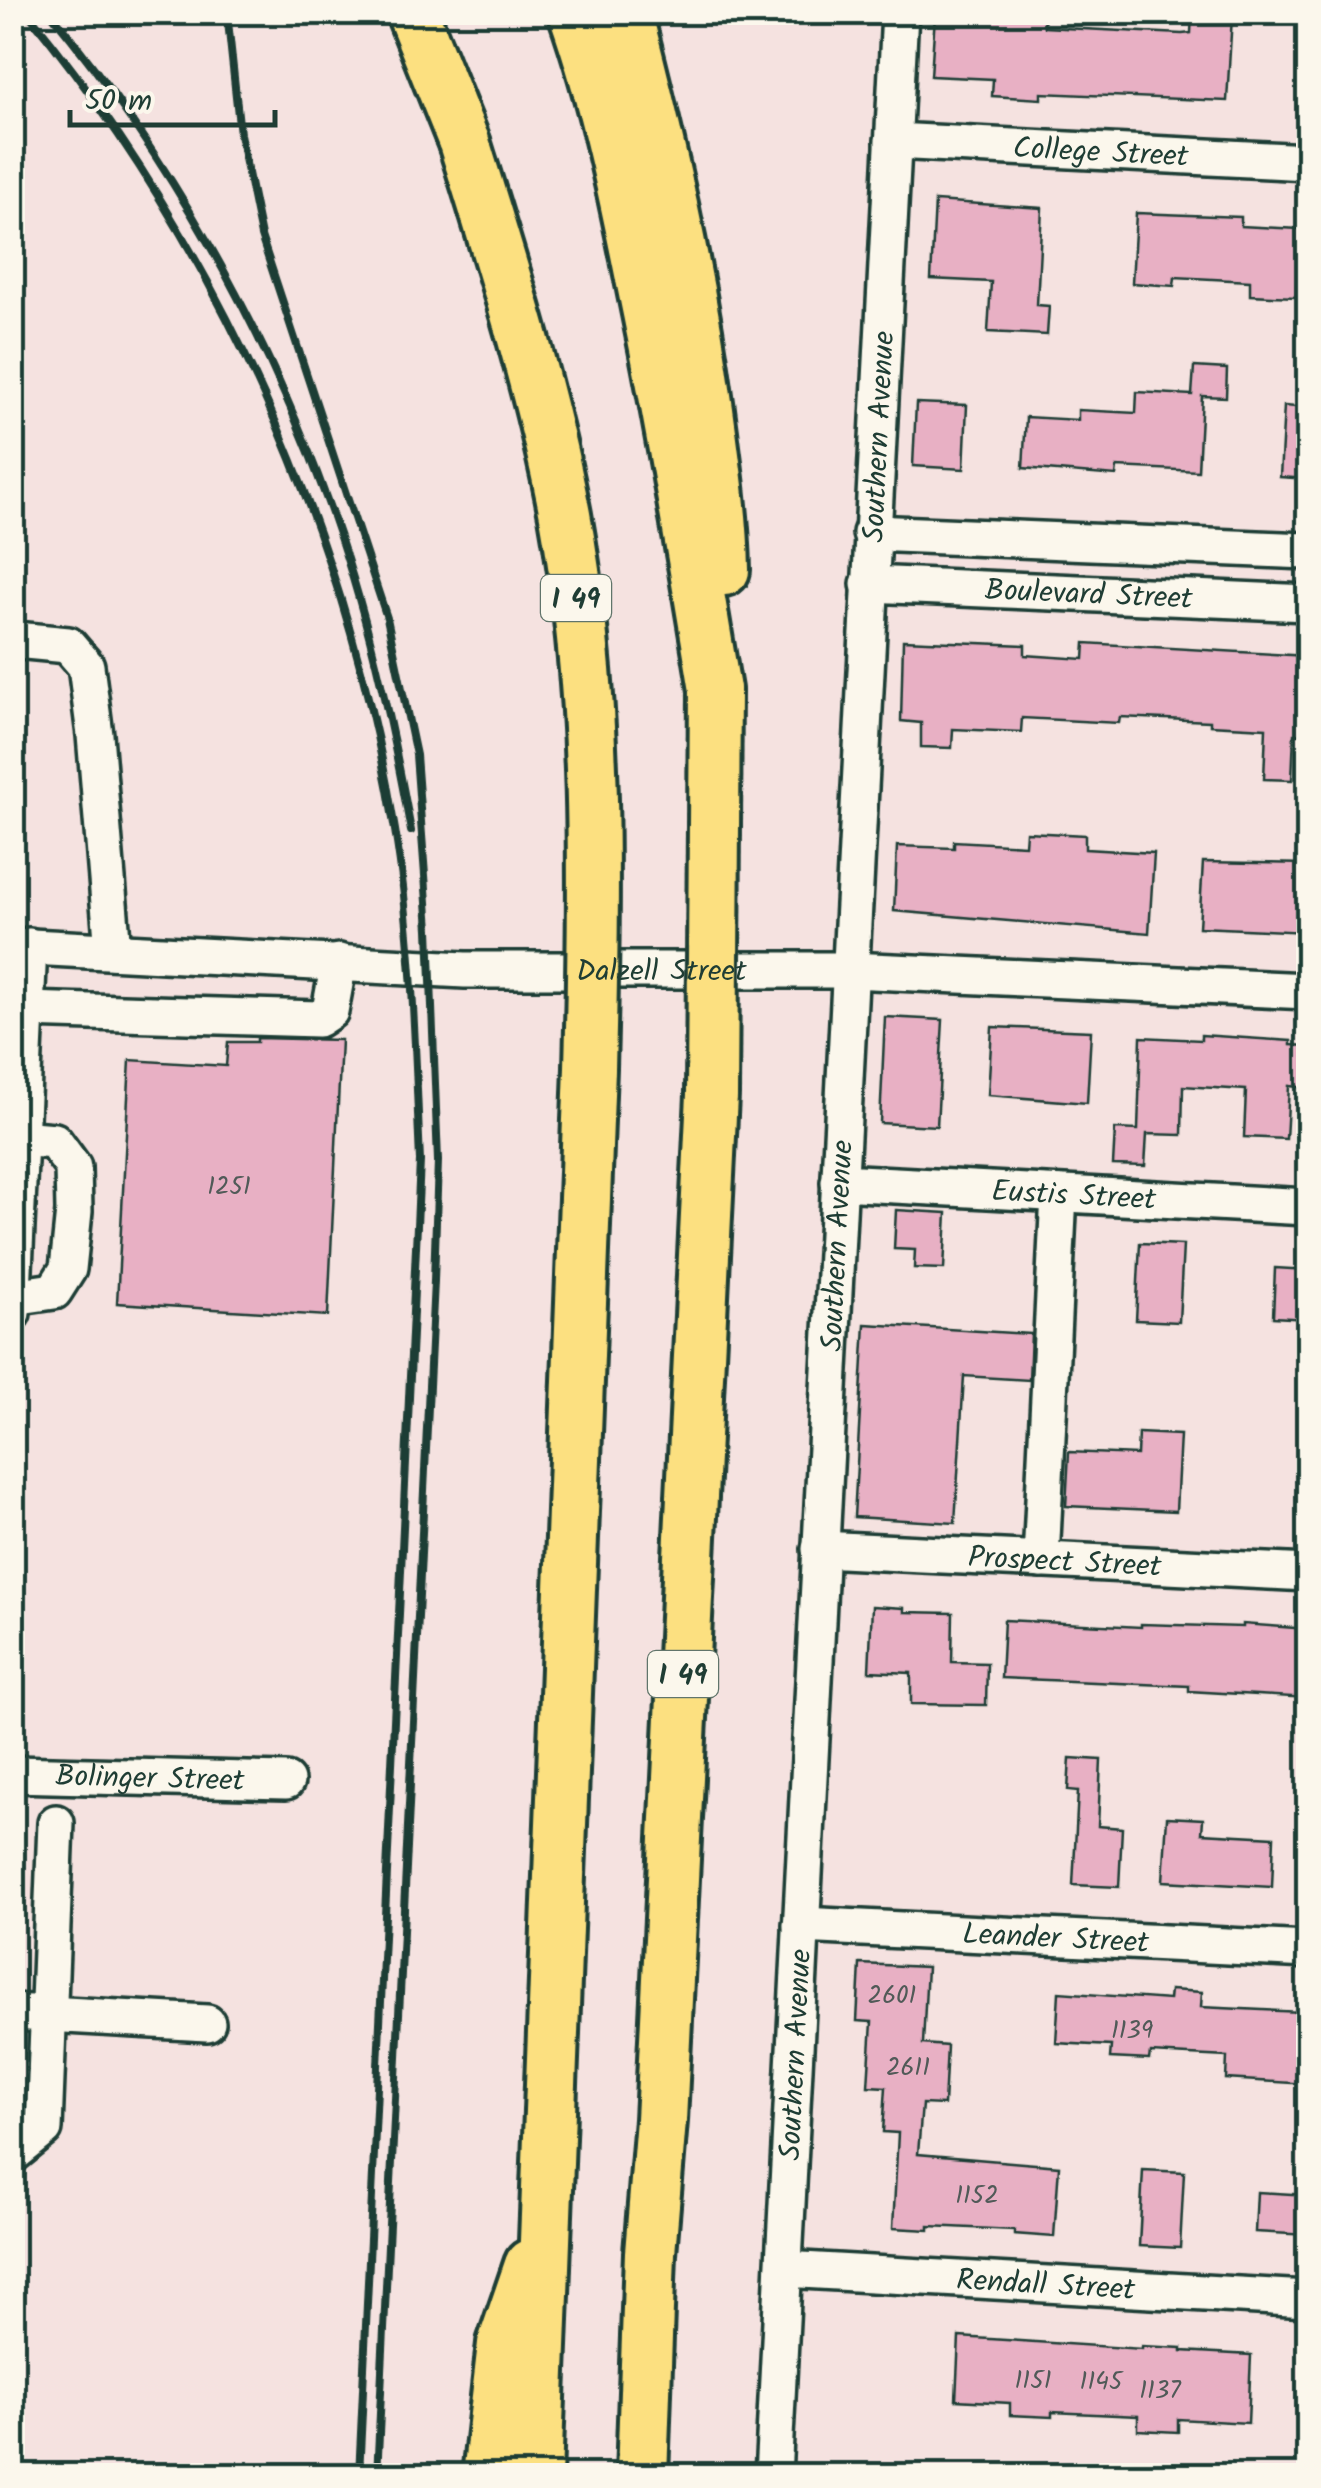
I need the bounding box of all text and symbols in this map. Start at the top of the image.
scale bar [70,65,275,127]
text: 50 m [85,78,152,126]
street label: College Street [1012,125,1190,182]
street label: Southern Avenue [851,330,910,544]
street label: Boulevard Street [984,567,1194,624]
road number: I 49 [541,575,611,621]
street label: Dalzell Street [576,948,747,996]
street label: Southern Avenue [809,1139,868,1353]
house number: 1251 [207,1167,251,1207]
street label: Eustis Street [990,1168,1157,1225]
street label: Prospect Street [967,1534,1163,1592]
road number: I 49 [648,1651,718,1697]
street label: Bolinger Street [55,1753,245,1806]
street label: Leander Street [961,1911,1150,1968]
street label: Southern Avenue [767,1948,826,2162]
house number: 2601 [868,1976,916,2016]
house number: 1139 [1111,2011,1153,2051]
house number: 2611 [886,2048,930,2088]
house number: 1152 [955,2176,999,2216]
street label: Rendall Street [955,2257,1137,2315]
house number: 1151 [1015,2361,1051,2401]
house number: 1145 [1080,2362,1124,2402]
house number: 1137 [1139,2371,1182,2411]

